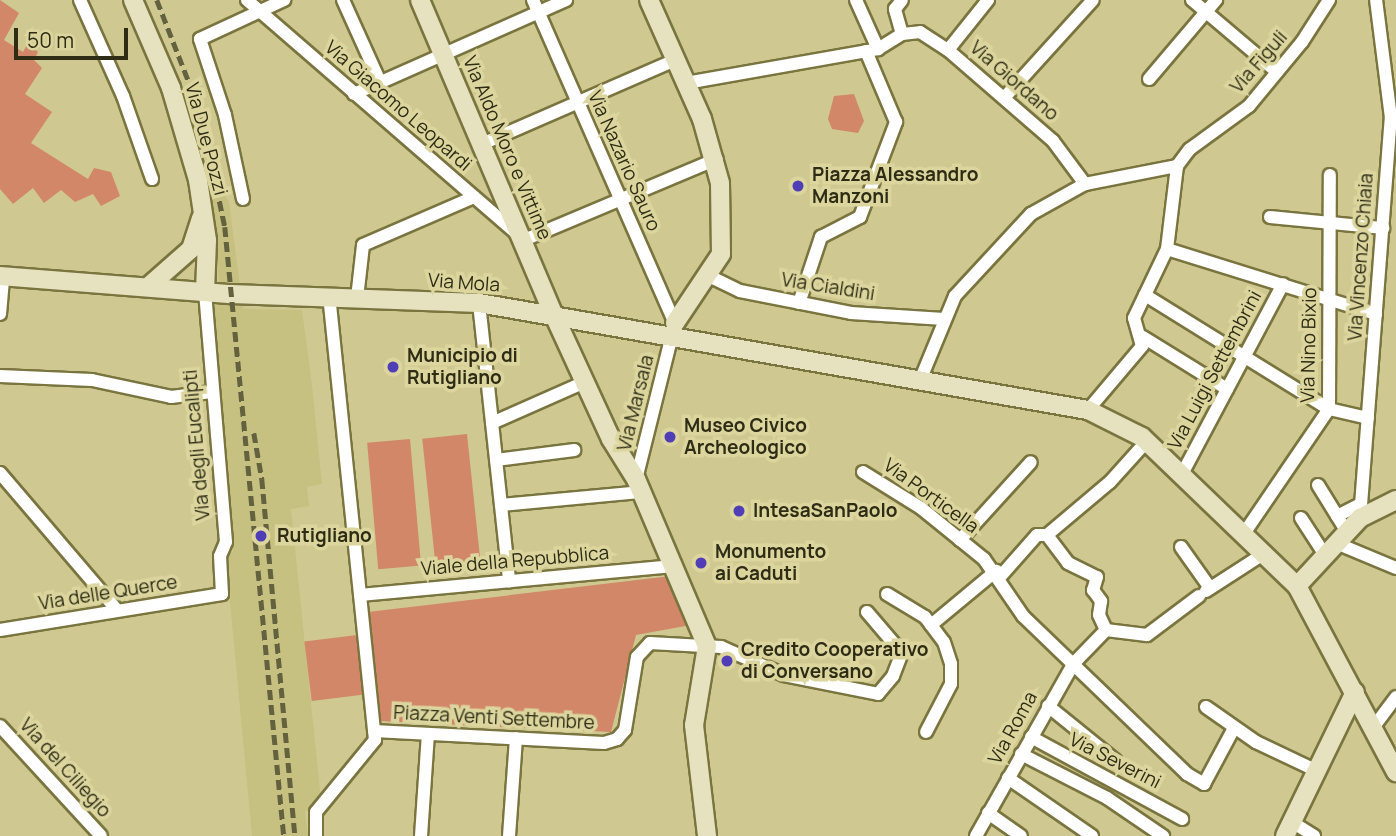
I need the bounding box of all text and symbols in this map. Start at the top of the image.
scale bar [18,14,131,58]
text: 50 m [27,26,74,54]
street label: Via Figuli [1226,26,1292,98]
street label: Via Giacomo Leopardi [320,36,476,176]
street label: Via Giordano [965,36,1063,126]
street label: Via Aldo Moro e Vittime [458,53,556,243]
street label: Via Due Pozzi [180,80,232,198]
street label: Via Nazario Sauro [583,87,665,235]
place label: Piazza Alessandro Manzoni [812,164,978,208]
street label: Via Vincenzo Chiaia [1344,172,1378,342]
marker: Piazza Alessandro Manzoni [790,178,806,194]
street label: Via Cialdini [780,268,876,306]
street label: Via Mola [427,269,501,297]
street label: Via Luigi Settembrini [1163,287,1267,453]
street label: Via Nino Bixio [1297,287,1321,403]
place label: Municipio di Rutigliano [407,345,518,389]
street label: Via Marsala [613,353,659,453]
marker: Municipio di Rutigliano [385,359,401,375]
street label: Via degli Eucalipti [179,369,215,521]
place label: Museo Civico Archeologico [684,415,807,459]
marker: Museo Civico Archeologico [662,429,678,445]
street label: Via Porticella [879,454,983,538]
place label: IntesaSanPaolo [753,500,898,522]
marker: IntesaSanPaolo [731,503,747,519]
place label: Rutigliano [277,525,372,547]
marker: Rutigliano [251,526,271,546]
street label: Viale della Repubblica [420,541,610,581]
place label: Monumento ai Caduti [715,541,826,585]
marker: Monumento ai Caduti [693,555,709,571]
street label: Via delle Querce [37,571,179,615]
place label: Credito Cooperativo di Conversano [741,639,929,683]
marker: Credito Cooperativo di Conversano [719,653,735,669]
street label: Via Roma [984,688,1042,768]
street label: Piazza Venti Settembre [393,701,595,735]
street label: Via del Ciliegio [15,714,115,822]
street label: Via Severini [1065,728,1165,794]

